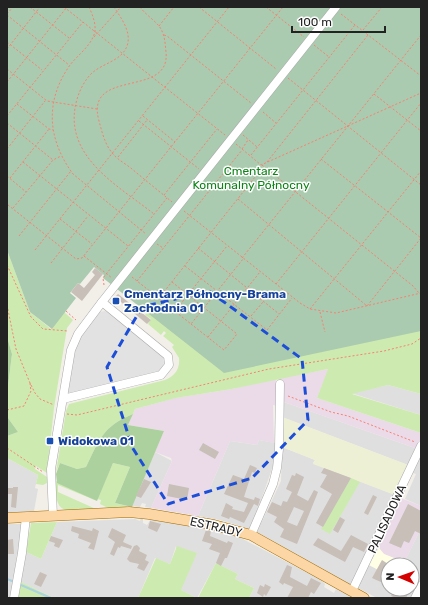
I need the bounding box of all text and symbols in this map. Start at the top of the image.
scale bar [292,8,385,34]
text: 100 m [298,15,332,29]
park label: Cmentarz Komunalny Północny [192,164,310,192]
place label: Cmentarz Północny-Brama Zachodnia 01 [124,287,286,315]
marker: Cmentarz Północny-Brama Zachodnia 01 [111,296,121,306]
place label: Widokowa 01 [58,434,134,448]
marker: Widokowa 01 [45,436,55,446]
street label: PALISADOWA [365,482,409,556]
street label: ESTRADY [189,514,244,540]
north arrow [380,557,420,597]
text: N [384,572,397,581]

